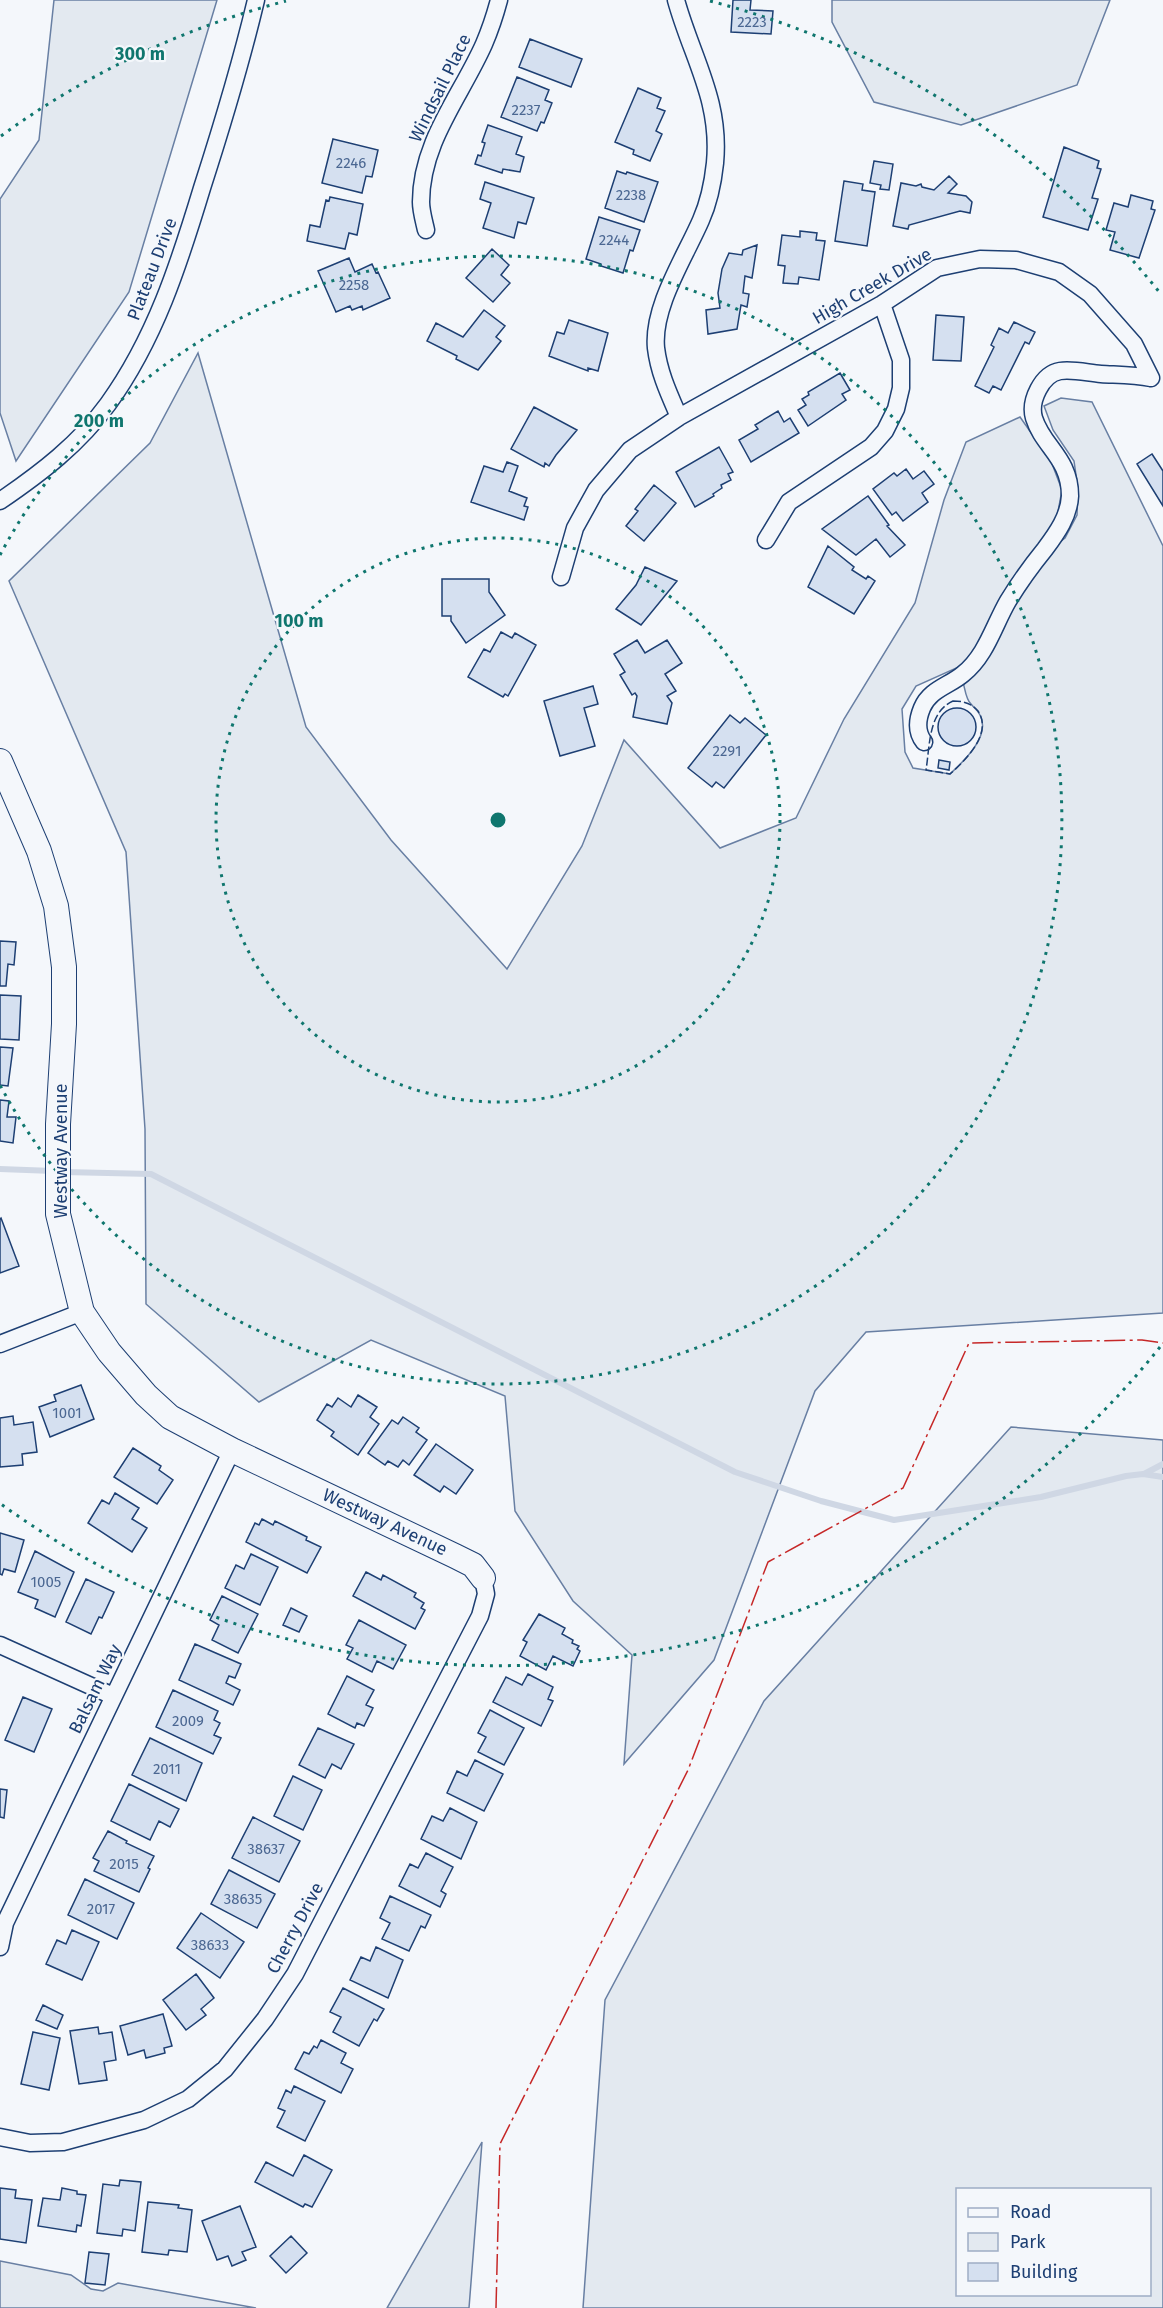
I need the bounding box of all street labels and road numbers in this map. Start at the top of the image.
street label: Windsail Place [404,30,476,146]
street label: Plateau Drive [122,214,182,324]
street label: High Creek Drive [808,243,936,329]
street label: Westway Avenue [50,1084,72,1218]
street label: Westway Avenue [319,1484,451,1560]
street label: Balsam Way [64,1641,126,1737]
street label: Cherry Drive [262,1879,328,1977]

